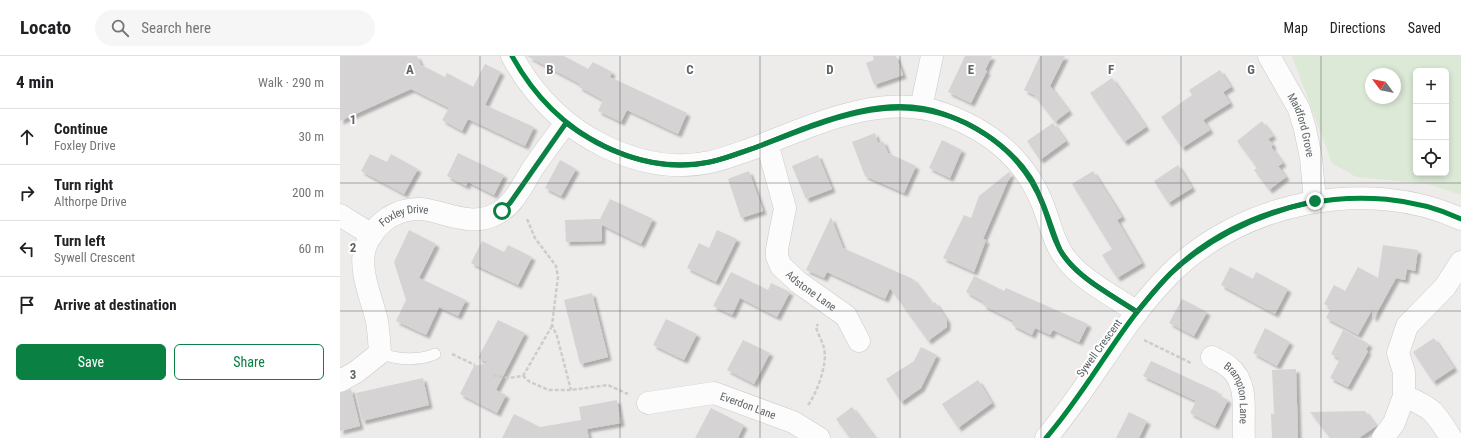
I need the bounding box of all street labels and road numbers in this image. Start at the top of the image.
street label: Maidford Grove [1284,91,1317,158]
street label: Foxley Drive [377,203,430,229]
street label: Adstone Lane [783,268,838,314]
street label: Sywell Crescent [1074,317,1125,380]
street label: Brampton Lane [1221,359,1250,424]
street label: Everdon Lane [718,390,777,422]

